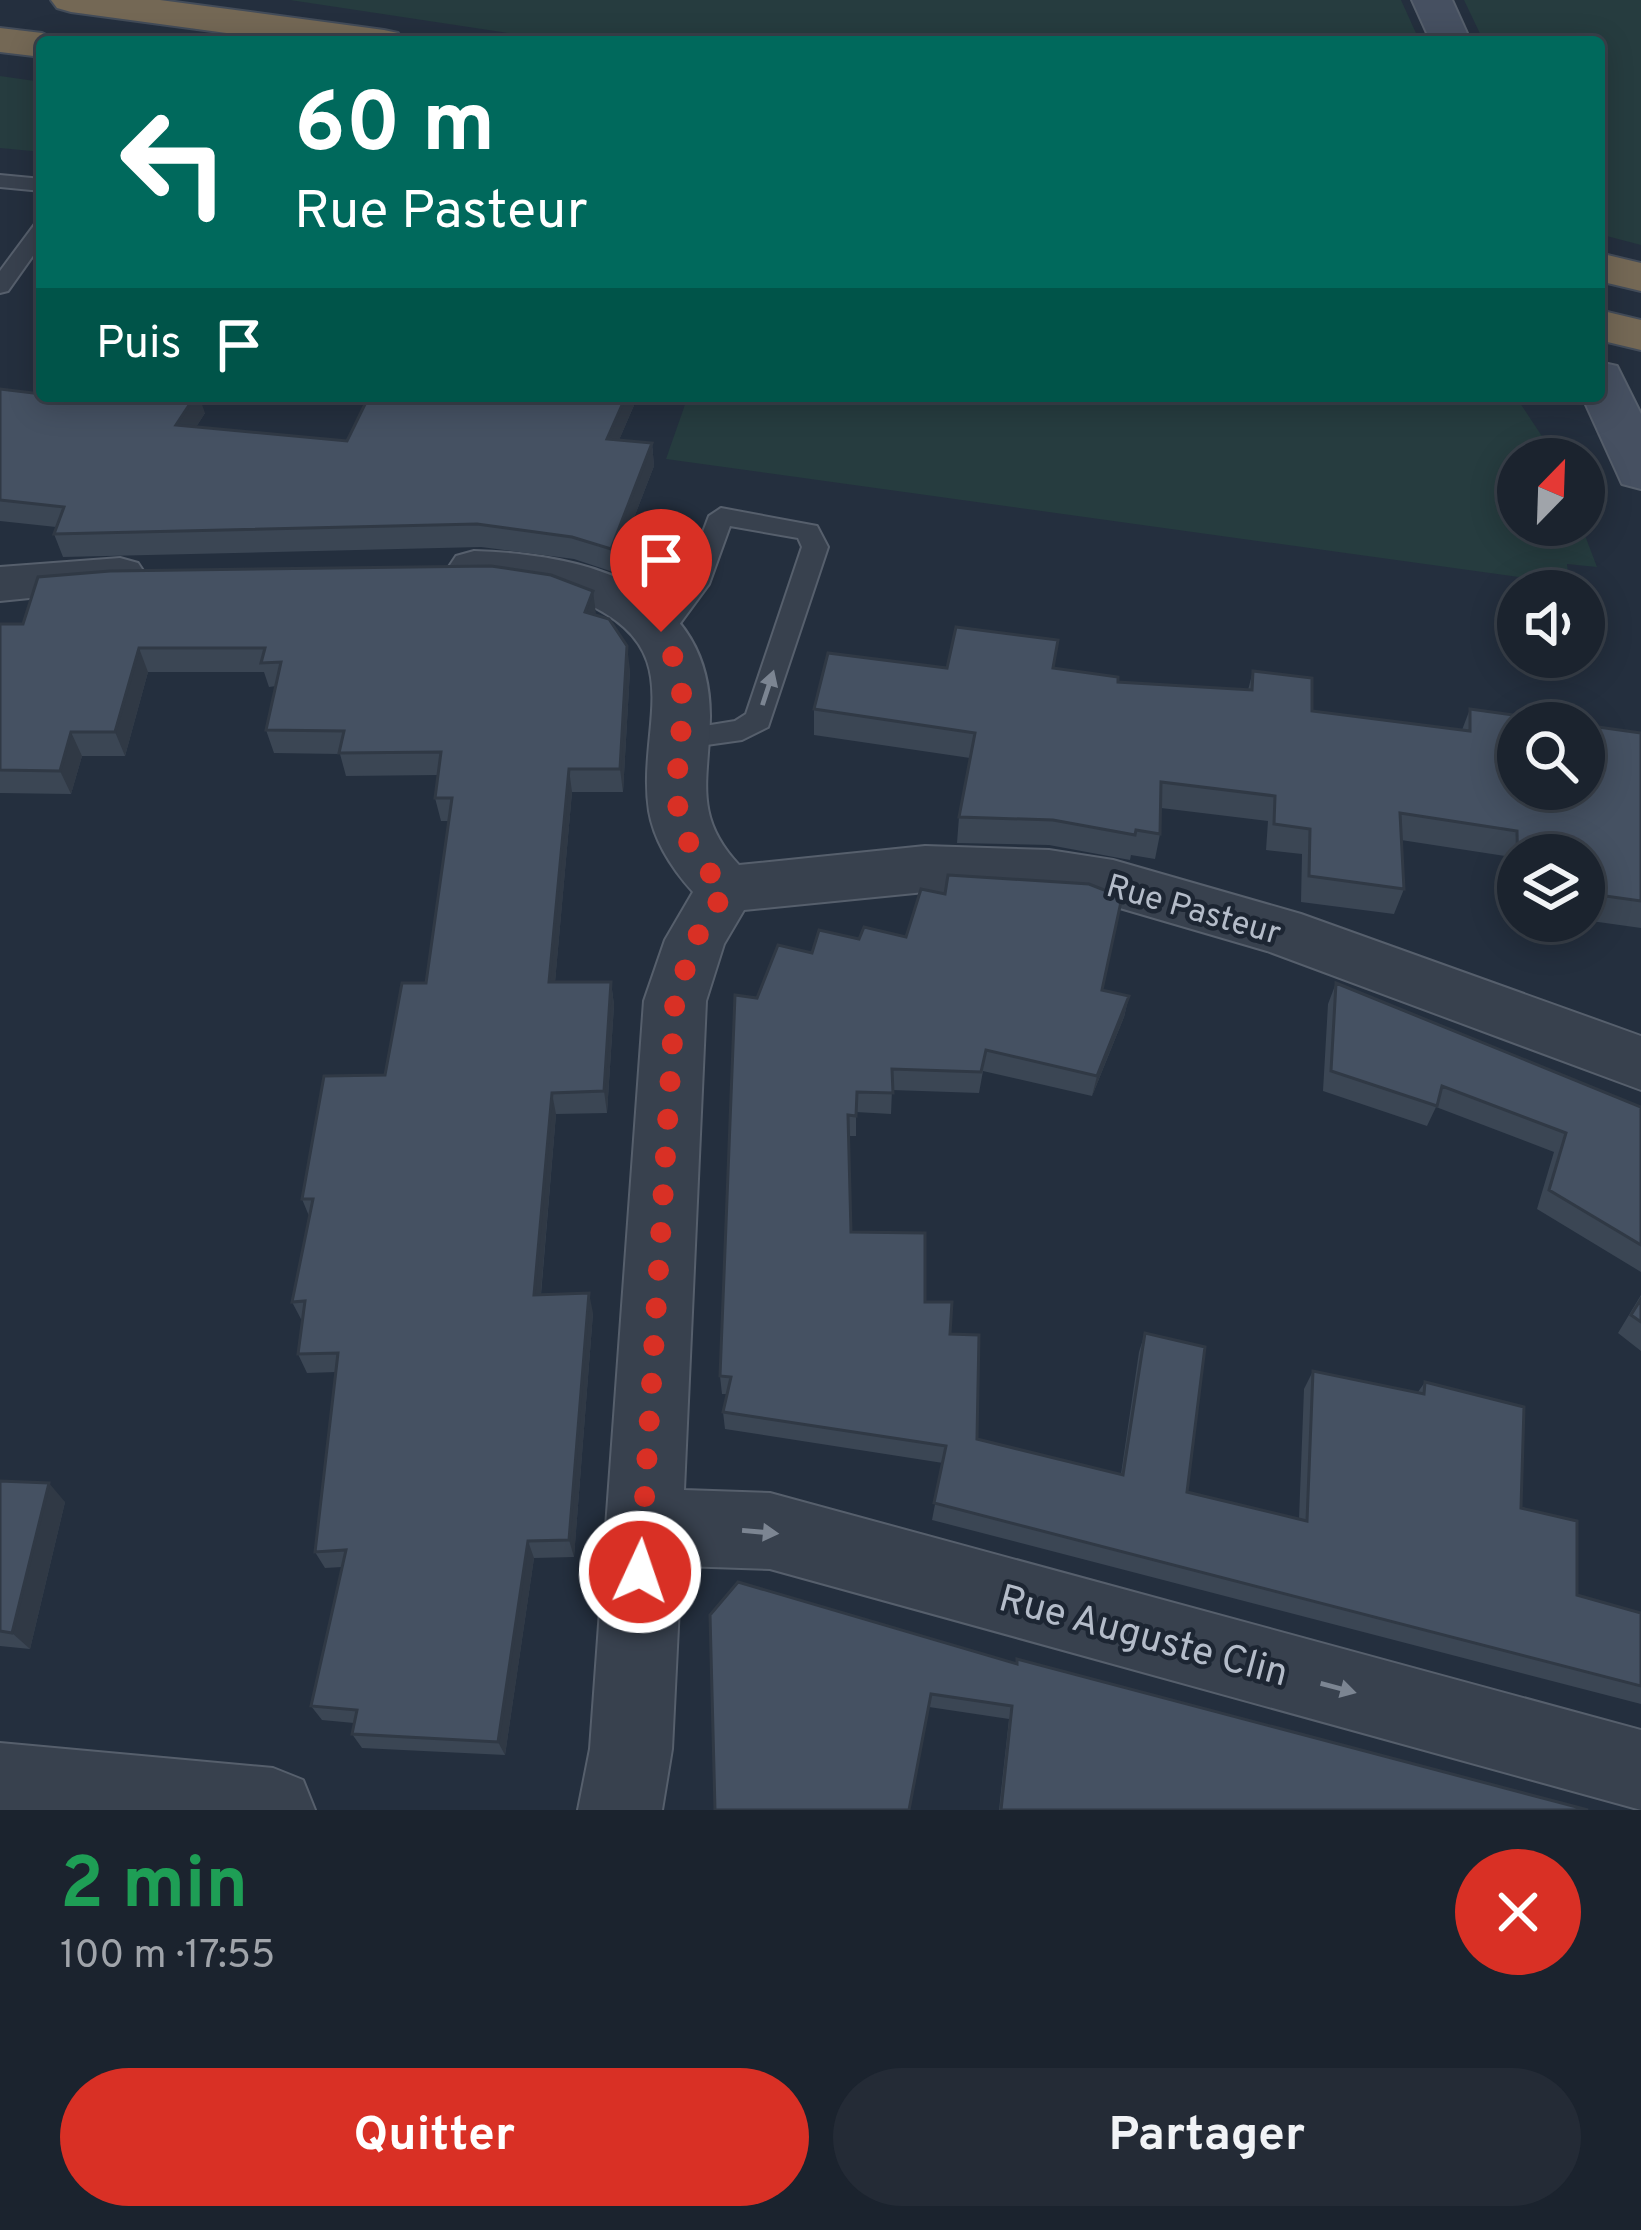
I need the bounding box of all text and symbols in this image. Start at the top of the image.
text: 60 m [294,75,495,181]
icon: left [96,84,252,240]
text: Rue Pasteur [294,179,588,248]
icon: arrive [206,312,272,378]
text: Puis [96,317,182,374]
north arrow [1497,438,1605,546]
map controls [1497,438,1605,942]
pin [610,509,712,632]
icon: arrive [628,527,694,593]
button: sound [1497,570,1605,678]
one-way arrow [760,669,779,706]
button: search [1497,702,1605,810]
button: layers [1497,834,1605,942]
street label: Rue Pasteur [1101,867,1285,957]
position arrow [577,1509,703,1635]
one-way arrow [741,1523,779,1542]
street label: Rue Auguste Clin [993,1576,1293,1700]
one-way arrow [1320,1679,1357,1698]
text: 2 min [60,1842,248,1934]
button: close [1455,1849,1581,1975]
text: 100 m · 17:55 [60,1933,275,1982]
button: Quitter [60,2068,809,2206]
button: Partager [833,2068,1581,2206]

